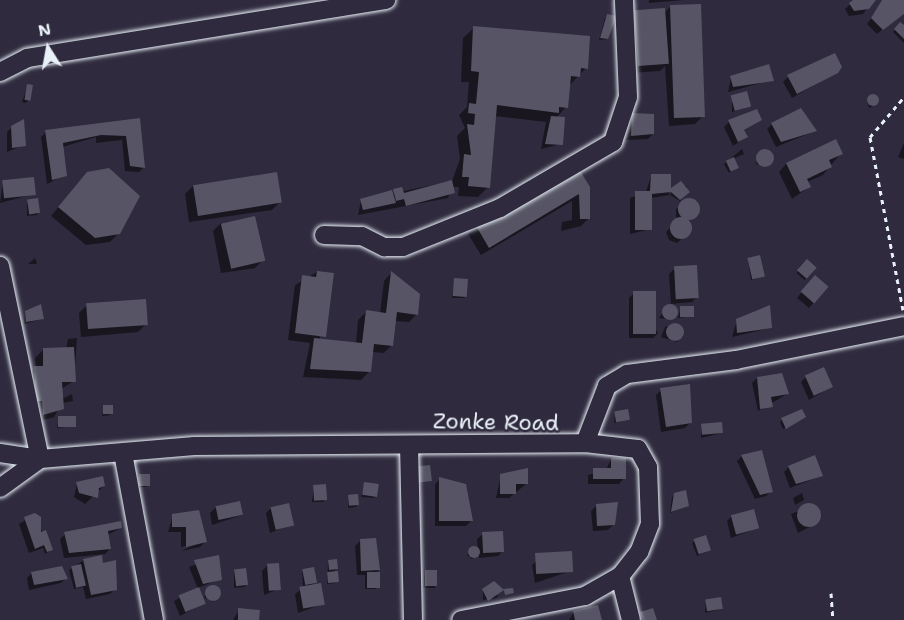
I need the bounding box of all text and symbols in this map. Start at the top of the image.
north arrow [18,18,78,78]
text: N [36,18,53,41]
street label: Zonke Road [433,408,559,436]

